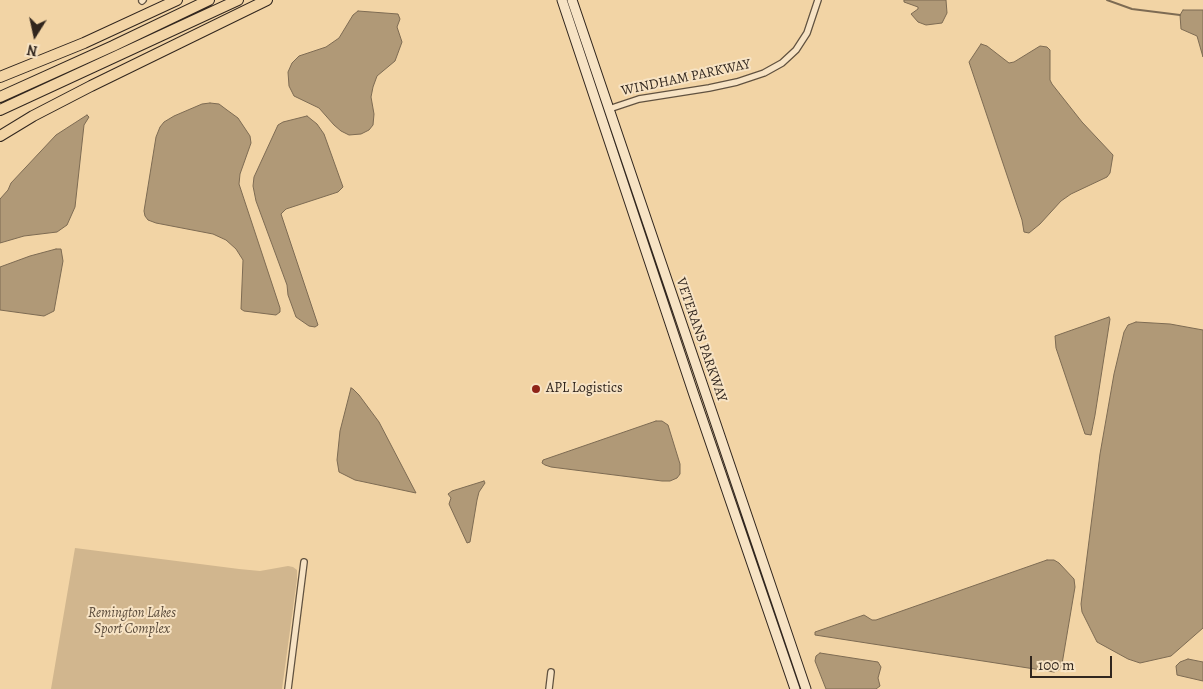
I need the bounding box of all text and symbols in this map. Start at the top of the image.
north arrow [10,10,60,60]
text: N [26,40,39,61]
street label: WINDHAM PARKWAY [620,56,752,100]
street label: VETERANS PARKWAY [672,276,730,404]
place label: APL Logistics [546,381,623,397]
marker: APL Logistics [530,383,542,395]
park label: Remington Lakes Sport Complex [88,606,176,638]
scale bar [1033,646,1116,678]
text: 100 m [1038,655,1075,675]

